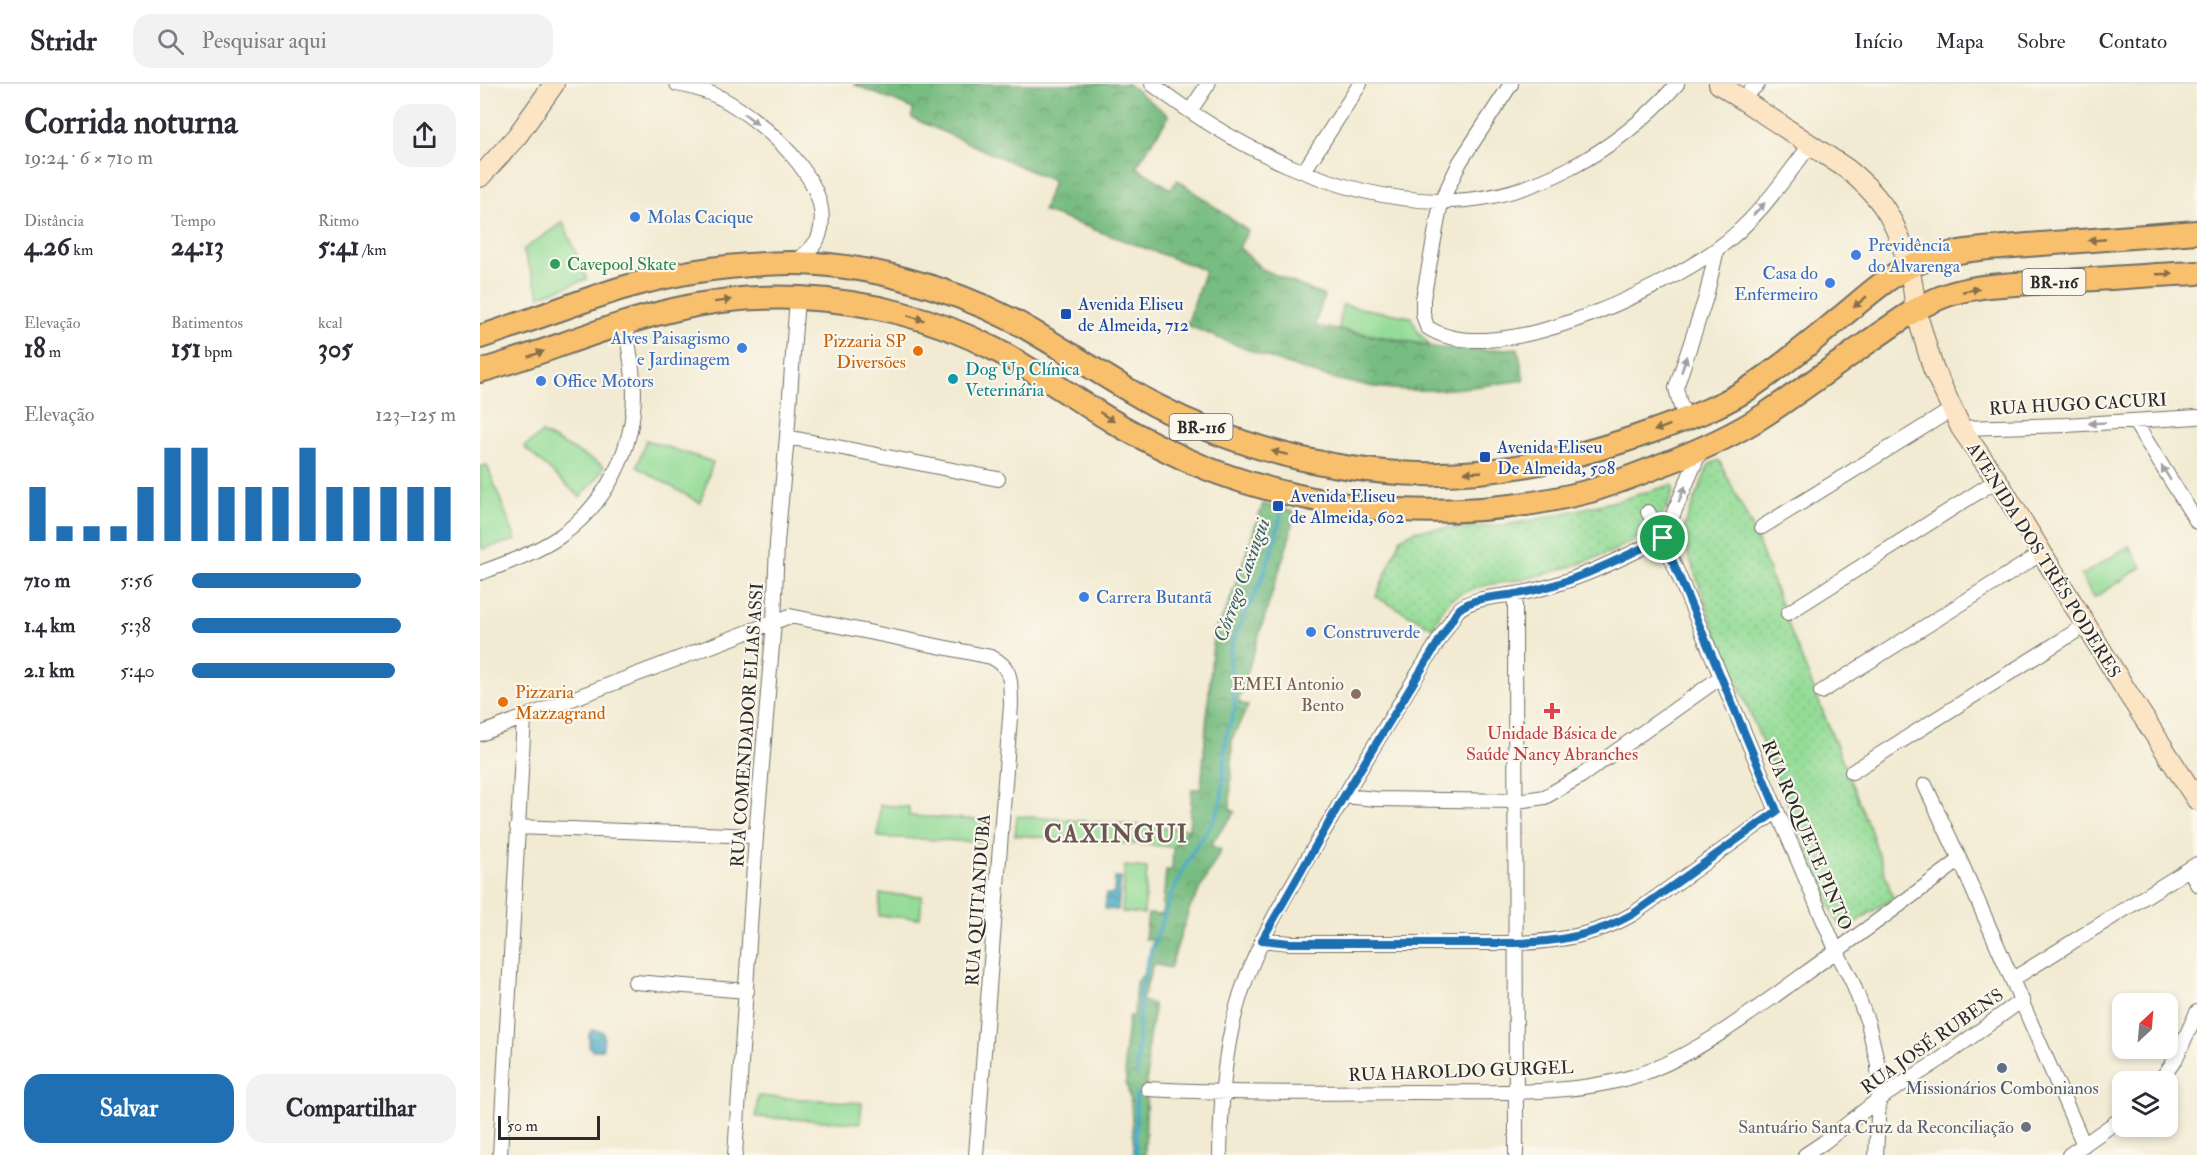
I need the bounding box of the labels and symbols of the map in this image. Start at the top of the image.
one-way arrow [744,112,759,124]
one-way arrow [1752,202,1766,216]
place label: Molas Cacique [647,206,754,229]
marker: Molas Cacique [628,210,642,224]
place label: Previdência do Alvarenga [1868,234,1961,278]
one-way arrow [2087,235,2106,245]
marker: Previdência do Alvarenga [1849,248,1863,262]
place label: Cavepool Skate [567,253,677,276]
marker: Cavepool Skate [548,257,562,271]
place label: Casa do Enfermeiro [1734,262,1818,306]
road number: BR-116 [2022,269,2086,295]
one-way arrow [2155,270,2174,279]
marker: Casa do Enfermeiro [1823,276,1837,290]
one-way arrow [1961,285,1980,294]
place label: Avenida Eliseu de Almeida, 712 [1077,293,1189,337]
one-way arrow [1852,295,1868,308]
one-way arrow [714,296,733,306]
marker: Avenida Eliseu de Almeida, 712 [1059,307,1073,321]
one-way arrow [907,314,925,323]
place label: Alves Paisagismo e Jardinagem [610,327,730,371]
place label: Pizzaria SP Diversões [823,330,906,374]
marker: Alves Paisagismo e Jardinagem [735,341,749,355]
marker: Pizzaria SP Diversões [911,344,925,358]
one-way arrow [527,348,545,358]
one-way arrow [1680,355,1689,373]
place label: Dog Up Clínica Veterinária [965,358,1080,402]
place label: Office Motors [553,370,654,393]
marker: Dog Up Clínica Veterinária [946,372,960,386]
marker: Office Motors [534,374,548,388]
street label: RUA HUGO CACURI [1988,388,2168,421]
one-way arrow [1099,412,1115,423]
road number: BR-116 [1170,414,1232,440]
one-way arrow [2087,418,2106,428]
one-way arrow [1653,423,1671,433]
place label: Avenida Eliseu De Almeida, 508 [1496,436,1615,480]
street label: AVENIDA DOS TRÊS PODERES [1961,437,2127,682]
one-way arrow [1270,448,1289,458]
marker: Avenida Eliseu De Almeida, 508 [1478,450,1492,464]
one-way arrow [2161,465,2172,481]
one-way arrow [1463,467,1482,477]
place label: Avenida Eliseu de Almeida, 602 [1289,485,1404,529]
one-way arrow [1677,485,1686,502]
marker: Avenida Eliseu de Almeida, 602 [1271,499,1285,513]
pin [1637,512,1688,563]
water label: Córrego Caxingui [1208,514,1276,645]
street label: RUA COMENDADOR ELIAS ASSI [726,582,769,868]
place label: Carrera Butantã [1096,586,1213,609]
marker: Carrera Butantã [1077,590,1091,604]
place label: Construverde [1323,621,1421,644]
marker: Construverde [1304,625,1318,639]
place label: EMEI Antonio Bento [1232,673,1344,717]
place label: Pizzaria Mazzagrand [515,681,606,725]
marker: EMEI Antonio Bento [1349,687,1363,701]
marker: Pizzaria Mazzagrand [496,695,510,709]
marker: Unidade Básica de Saúde Nancy Abranches [1543,702,1561,720]
place label: Unidade Básica de Saúde Nancy Abranches [1466,722,1638,766]
street label: RUA ROQUETE PINTO [1756,737,1857,934]
street label: RUA QUITANDUBA [961,812,996,987]
district label: CAXINGUI [1044,819,1188,850]
street label: RUA JOSÉ RUBENS [1856,984,2008,1099]
north arrow [2112,993,2178,1059]
street label: RUA HAROLDO GURGEL [1348,1056,1574,1087]
marker: Missionários Combonianos [1995,1061,2009,1075]
place label: Missionários Combonianos [1905,1077,2099,1100]
scale bar [498,1113,600,1140]
place label: Santuário Santa Cruz da Reconciliação [1738,1116,2014,1139]
marker: Santuário Santa Cruz da Reconciliação [2019,1120,2033,1134]

